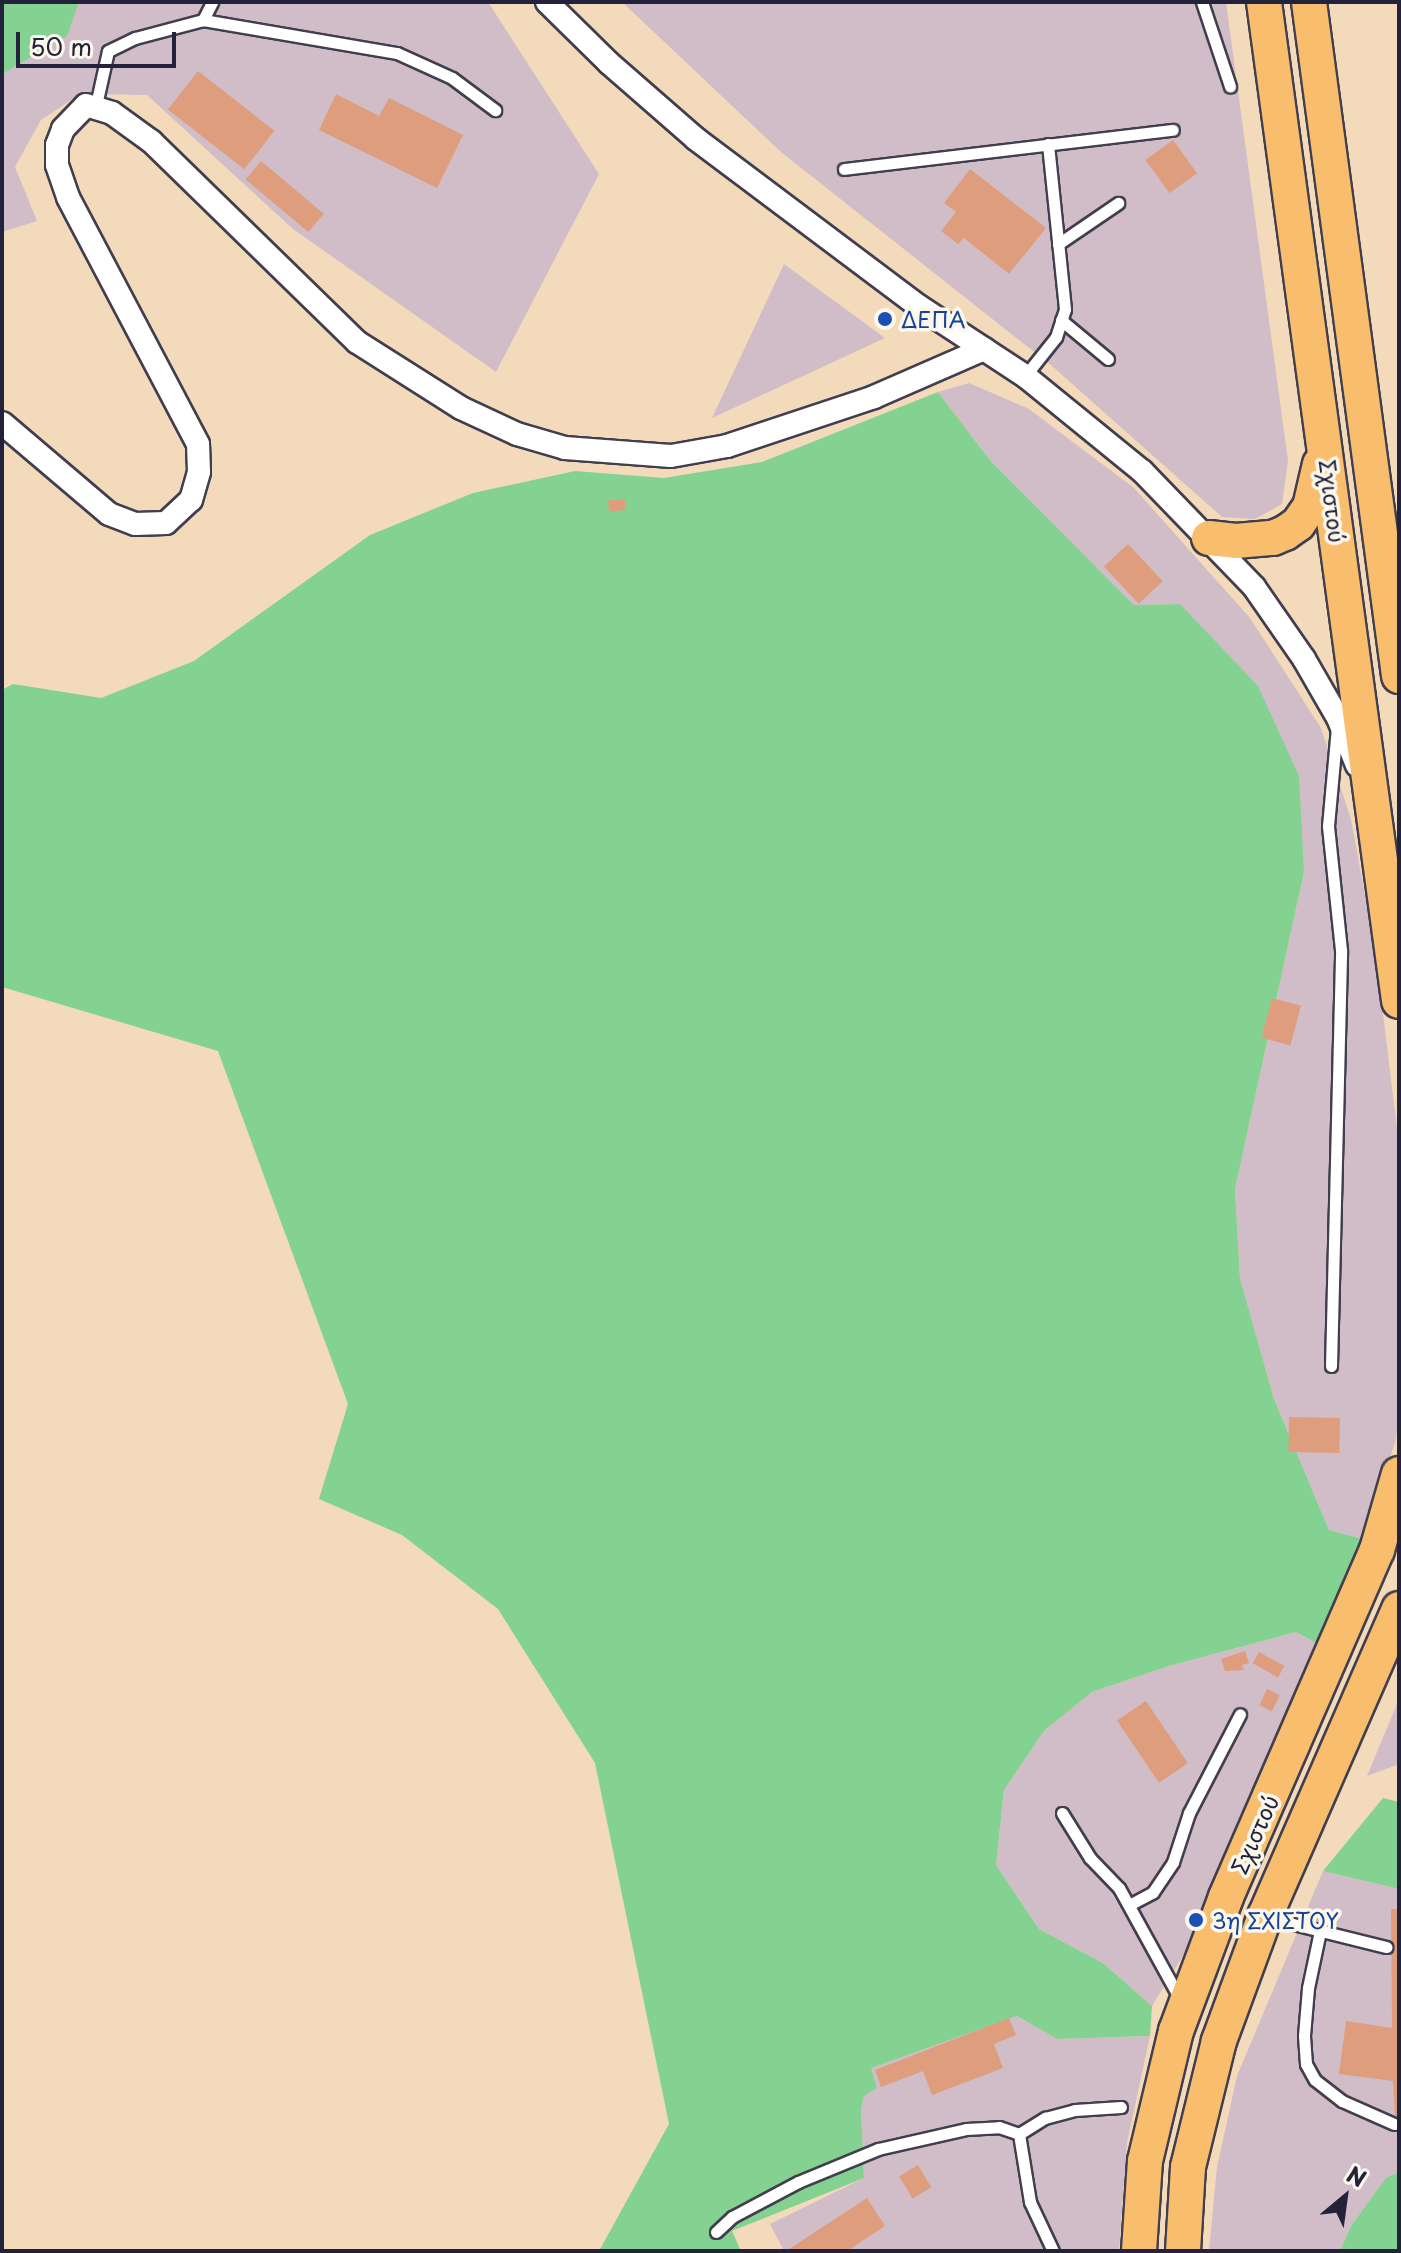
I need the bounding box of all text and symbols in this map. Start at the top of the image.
scale bar [20,16,180,66]
text: 50 m [30,28,92,64]
place label: ΔΕΠΑ [901,306,966,332]
marker: ΔΕΠΑ [876,310,894,328]
street label: Σχιστού [1315,458,1351,544]
street label: Σχιστού [1225,1791,1283,1877]
place label: 3η ΣΧΙΣΤΟΥ [1212,1907,1339,1933]
marker: 3η ΣΧΙΣΤΟΥ [1187,1911,1205,1929]
north arrow [1305,2157,1385,2237]
text: N [1341,2157,1373,2194]

